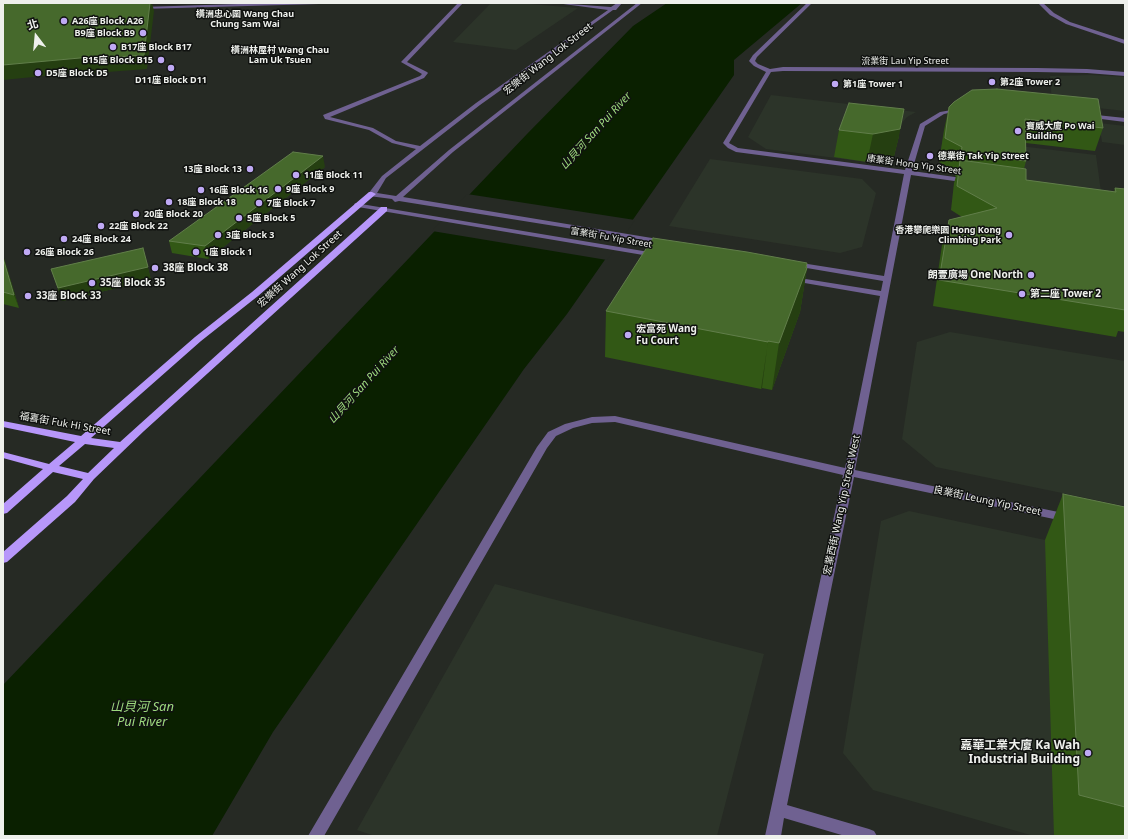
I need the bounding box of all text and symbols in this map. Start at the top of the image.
district label: 橫洲忠心圍 Wang Chau Chung Sam Wai [196,9,294,30]
text: 北 [25,15,40,33]
north arrow [16,16,56,56]
marker: A26座 Block A26 [59,16,69,26]
place label: A26座 Block A26 [72,16,143,26]
street label: 宏樂街 Wang Lok Street [501,21,595,97]
place label: B9座 Block B9 [75,28,135,38]
marker: B9座 Block B9 [138,28,148,38]
marker: B17座 Block B17 [108,42,118,52]
place label: B17座 Block B17 [121,42,192,52]
district label: 橫洲林屋村 Wang Chau Lam Uk Tsuen [231,45,329,66]
place label: B15座 Block B15 [82,55,153,65]
marker: B15座 Block B15 [156,55,166,65]
street label: 流業街 Lau Yip Street [861,56,949,66]
marker: D11座 Block D11 [166,63,176,73]
marker: D5座 Block D5 [33,68,43,78]
place label: D5座 Block D5 [46,68,108,78]
place label: D11座 Block D11 [135,75,207,85]
marker: 第2座 Tower 2 [987,77,997,87]
place label: 第2座 Tower 2 [1000,77,1060,87]
marker: 第1座 Tower 1 [830,79,840,89]
place label: 第1座 Tower 1 [843,79,903,89]
water label: 山貝河 San Pui River [558,90,634,172]
place label: 寶威大廈 Po Wai Building [1026,121,1094,142]
marker: 寶威大廈 Po Wai Building [1013,126,1023,136]
marker: 德業街 Tak Yip Street [925,151,935,161]
place label: 德業街 Tak Yip Street [938,151,1029,161]
street label: 康業街 Hong Yip Street [866,153,962,177]
place label: 13座 Block 13 [183,164,242,174]
marker: 13座 Block 13 [245,164,255,174]
marker: 11座 Block 11 [291,170,301,180]
place label: 11座 Block 11 [304,170,363,180]
marker: 9座 Block 9 [273,184,283,194]
place label: 9座 Block 9 [286,184,334,194]
marker: 16座 Block 16 [196,185,206,195]
place label: 16座 Block 16 [209,185,268,195]
marker: 18座 Block 18 [164,197,174,207]
place label: 18座 Block 18 [177,197,236,207]
marker: 7座 Block 7 [254,198,264,208]
place label: 7座 Block 7 [267,198,315,208]
marker: 20座 Block 20 [131,209,141,219]
place label: 20座 Block 20 [144,209,203,219]
marker: 5座 Block 5 [234,213,244,223]
place label: 5座 Block 5 [247,213,295,223]
marker: 22座 Block 22 [96,221,106,231]
place label: 22座 Block 22 [109,221,168,231]
place label: 香港攀爬樂園 Hong Kong Climbing Park [895,225,1001,246]
street label: 富業街 Fu Yip Street [570,226,652,250]
street label: 宏樂街 Wang Lok Street [255,228,345,310]
marker: 3座 Block 3 [213,230,223,240]
place label: 3座 Block 3 [226,230,274,240]
marker: 香港攀爬樂園 Hong Kong Climbing Park [1004,230,1014,240]
marker: 24座 Block 24 [59,234,69,244]
place label: 24座 Block 24 [72,234,131,244]
marker: 26座 Block 26 [22,247,32,257]
place label: 26座 Block 26 [35,247,94,257]
marker: 1座 Block 1 [191,247,201,257]
place label: 1座 Block 1 [204,247,252,257]
place label: 38座 Block 38 [163,262,228,274]
marker: 38座 Block 38 [150,263,160,273]
place label: 朗壹廣場 One North [928,269,1023,281]
marker: 朗壹廣場 One North [1026,270,1036,280]
place label: 35座 Block 35 [100,277,165,289]
marker: 35座 Block 35 [87,278,97,288]
place label: 第二座 Tower 2 [1030,288,1101,300]
marker: 第二座 Tower 2 [1017,289,1027,299]
place label: 33座 Block 33 [36,290,101,302]
marker: 33座 Block 33 [23,291,33,301]
place label: 宏富苑 Wang Fu Court [636,323,697,346]
marker: 宏富苑 Wang Fu Court [623,330,633,340]
water label: 山貝河 San Pui River [326,344,402,426]
street label: 福喜街 Fuk Hi Street [18,410,112,438]
street label: 宏業西街 Wang Yip Street West [821,434,863,576]
street label: 良業街 Leung Yip Street [932,484,1042,518]
water label: 山貝河 San Pui River [110,699,174,730]
place label: 嘉華工業大廈 Ka Wah Industrial Building [960,739,1080,767]
marker: 嘉華工業大廈 Ka Wah Industrial Building [1083,748,1093,758]

